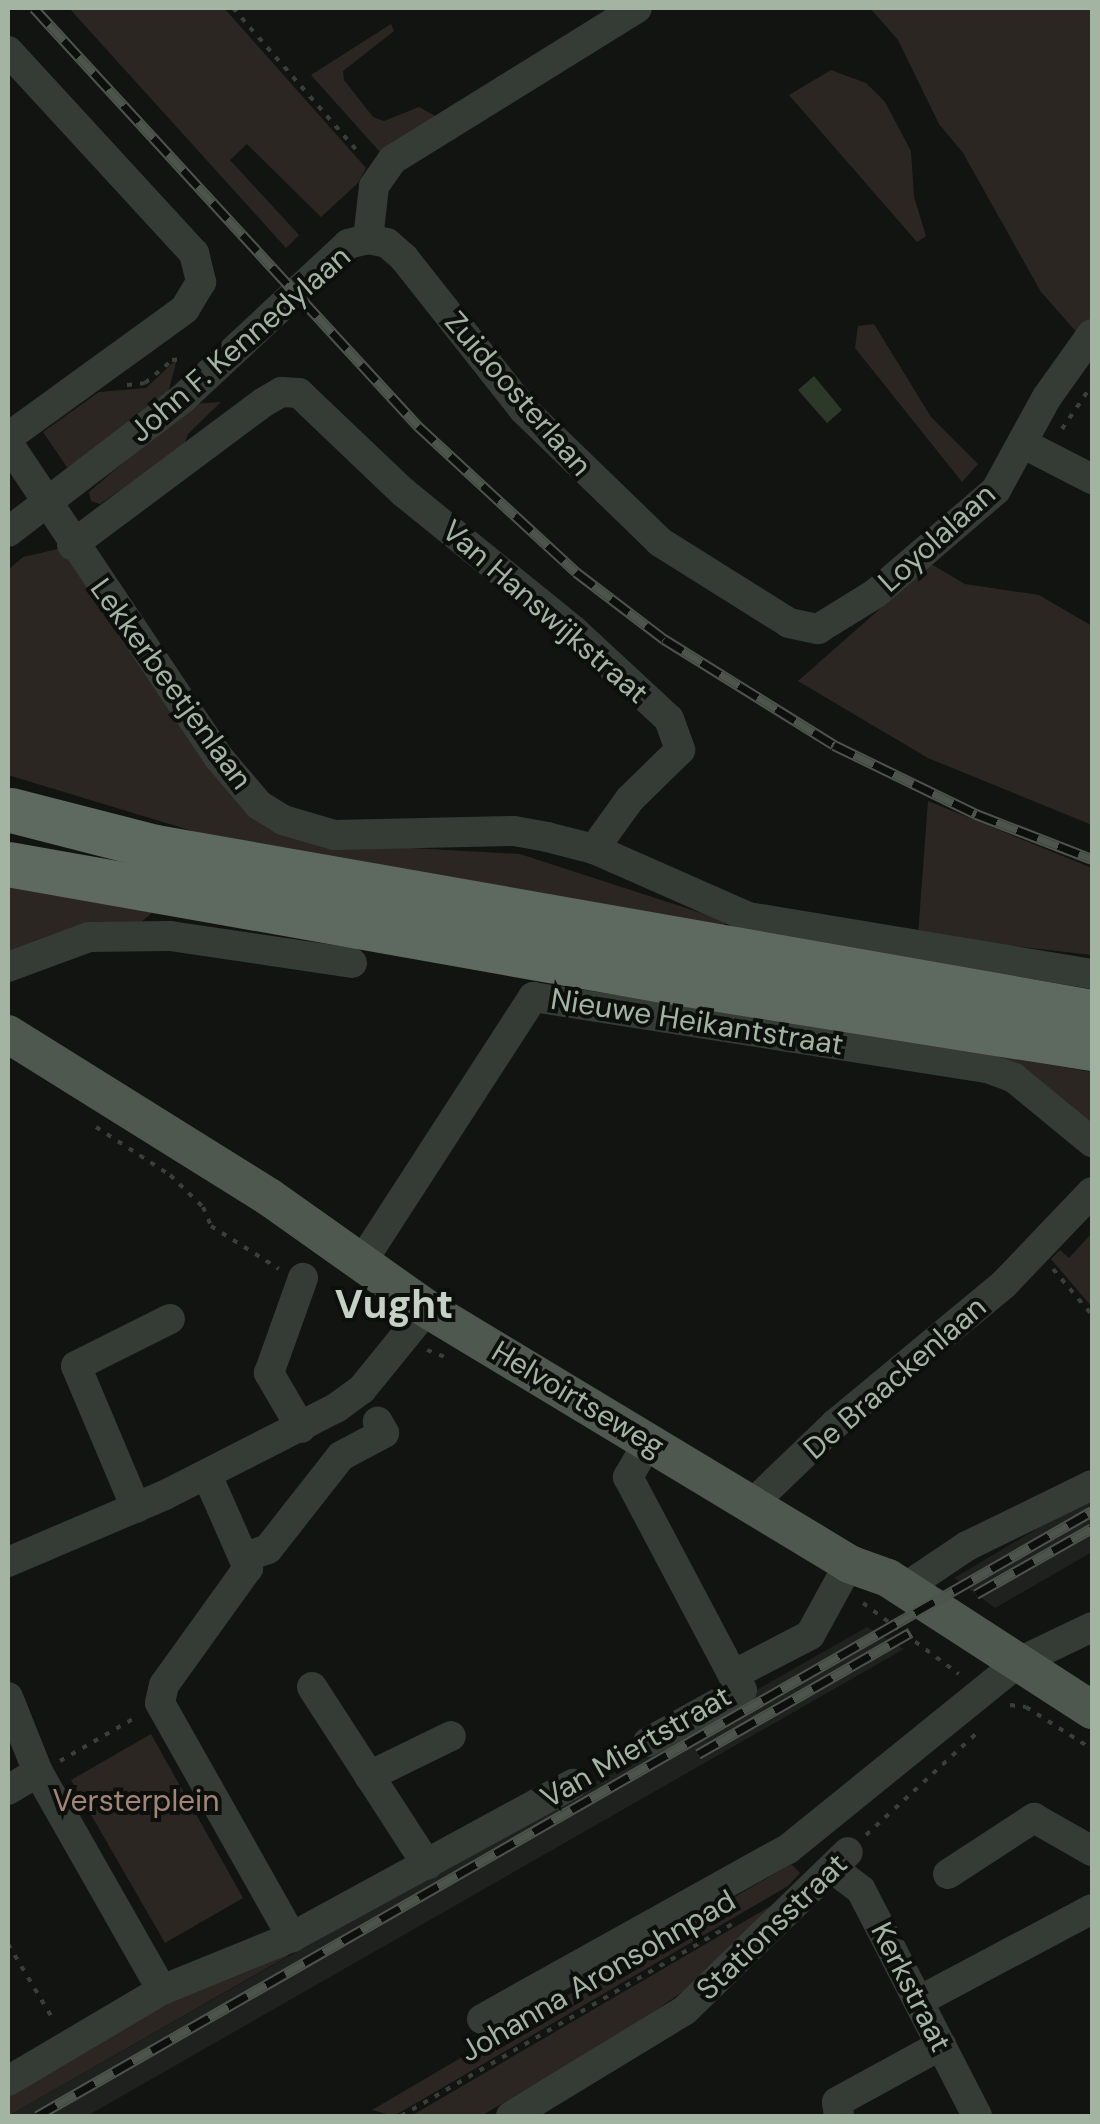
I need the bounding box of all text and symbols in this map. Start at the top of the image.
street label: John F. Kennedylaan [122,238,358,450]
street label: Zuidoosterlaan [437,305,599,483]
street label: Loyolalaan [871,476,1003,600]
street label: Van Hanswijkstraat [435,513,655,711]
street label: Lekkerbeetjenlaan [82,572,260,796]
street label: Nieuwe Heikantstraat [548,981,846,1063]
district label: Vught [335,1280,453,1328]
street label: De Braackenlaan [797,1289,993,1467]
street label: Helvoirtseweg [485,1333,671,1465]
street label: Van Miertstraat [535,1678,737,1816]
park label: Versterplein [52,1783,220,1819]
street label: Stationsstraat [689,1846,855,2008]
street label: Johanna Aronsohnpad [454,1882,742,2070]
street label: Kerkstraat [863,1916,959,2058]

